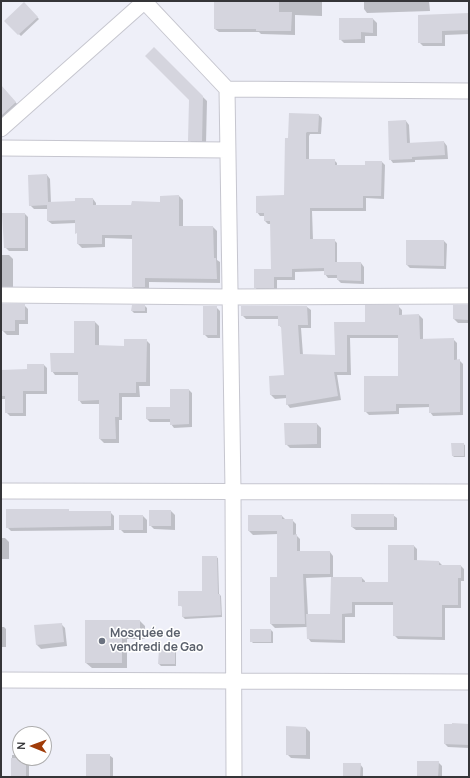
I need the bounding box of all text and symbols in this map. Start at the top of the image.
place label: Mosquée de vendredi de Gao [110,627,203,655]
marker: Mosquée de vendredi de Gao [97,636,107,646]
north arrow [12,726,52,766]
text: N [13,742,28,750]

